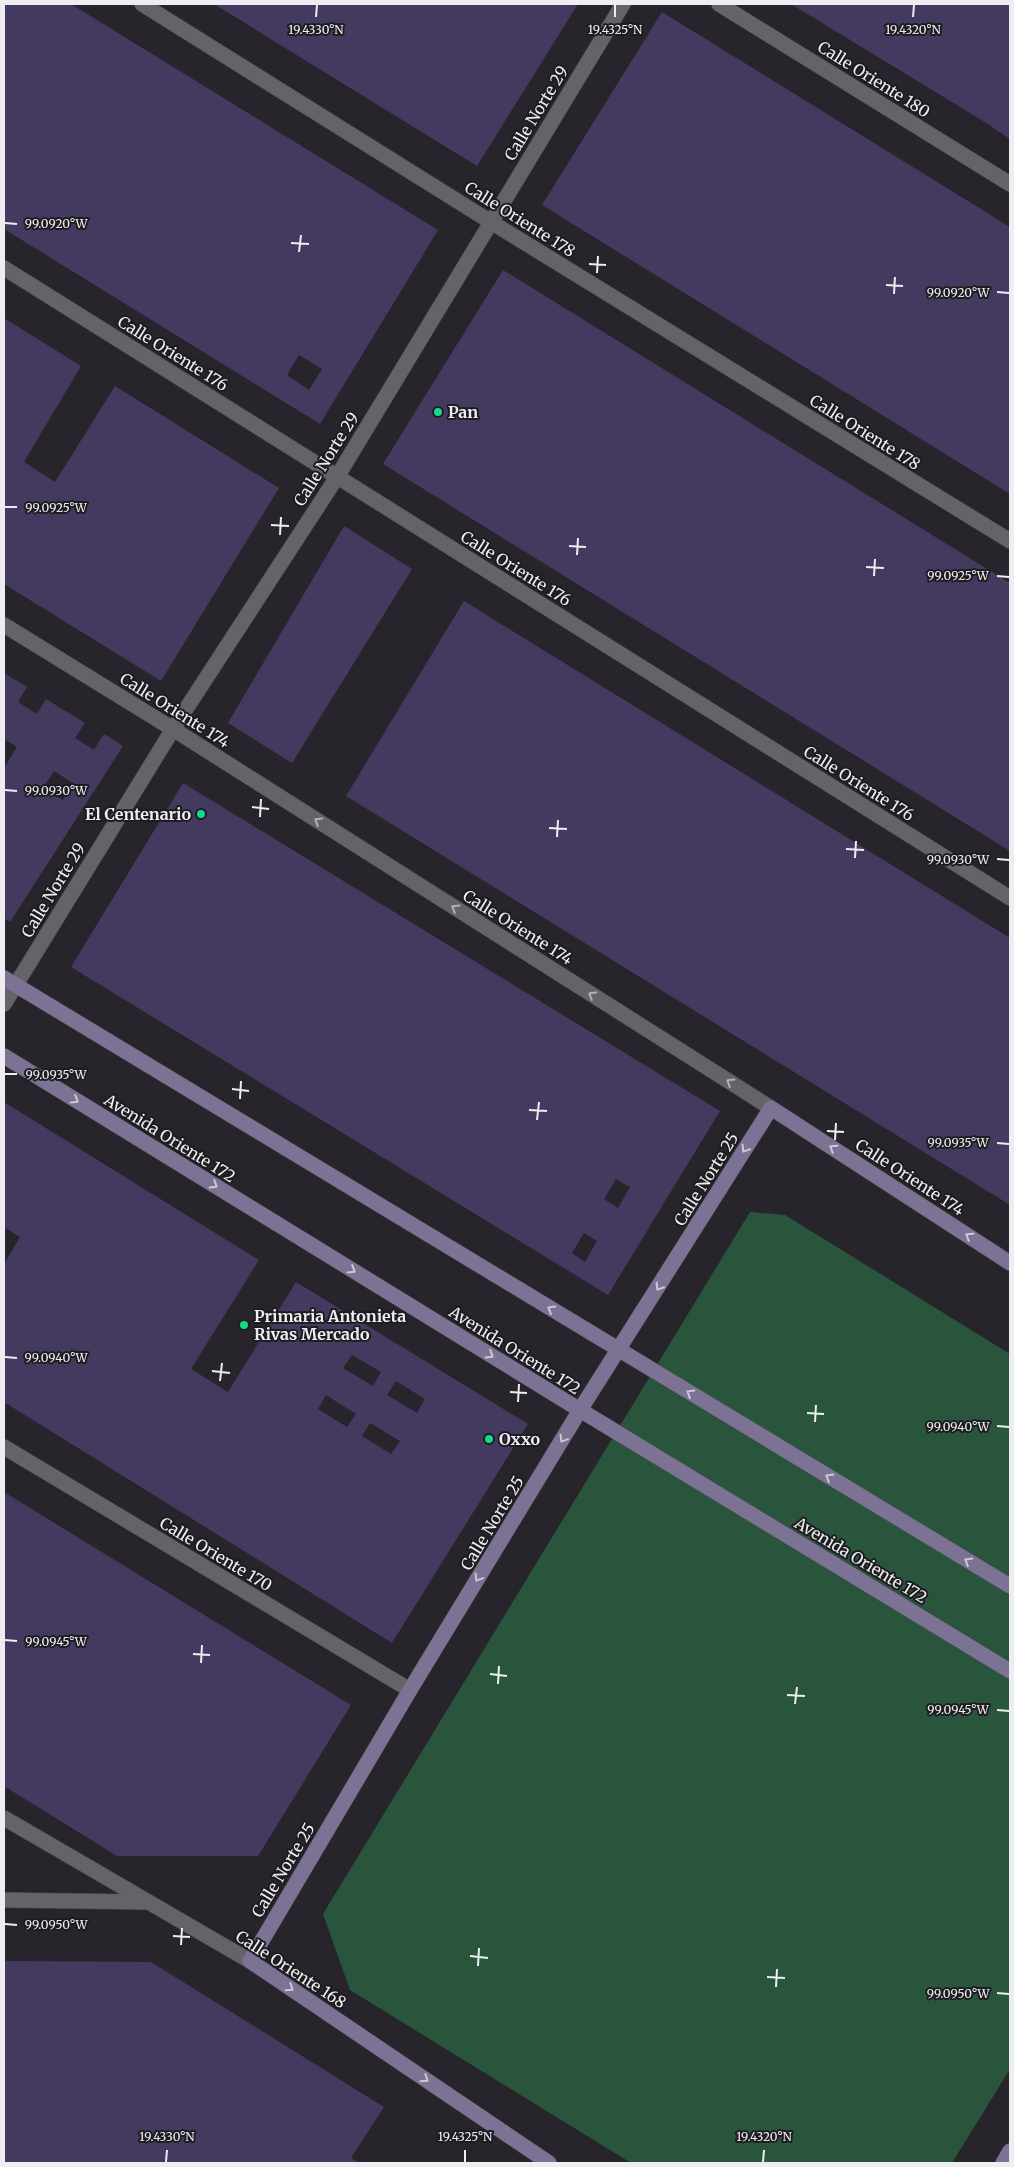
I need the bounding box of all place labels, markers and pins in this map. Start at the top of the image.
place label: Pan [448,402,478,422]
marker: Pan [432,406,444,418]
place label: El Centenario [85,804,191,824]
marker: El Centenario [195,808,207,820]
place label: Primaria Antonieta Rivas Mercado [254,1306,406,1344]
marker: Primaria Antonieta Rivas Mercado [238,1319,250,1331]
place label: Oxxo [499,1429,541,1449]
marker: Oxxo [483,1433,495,1445]

